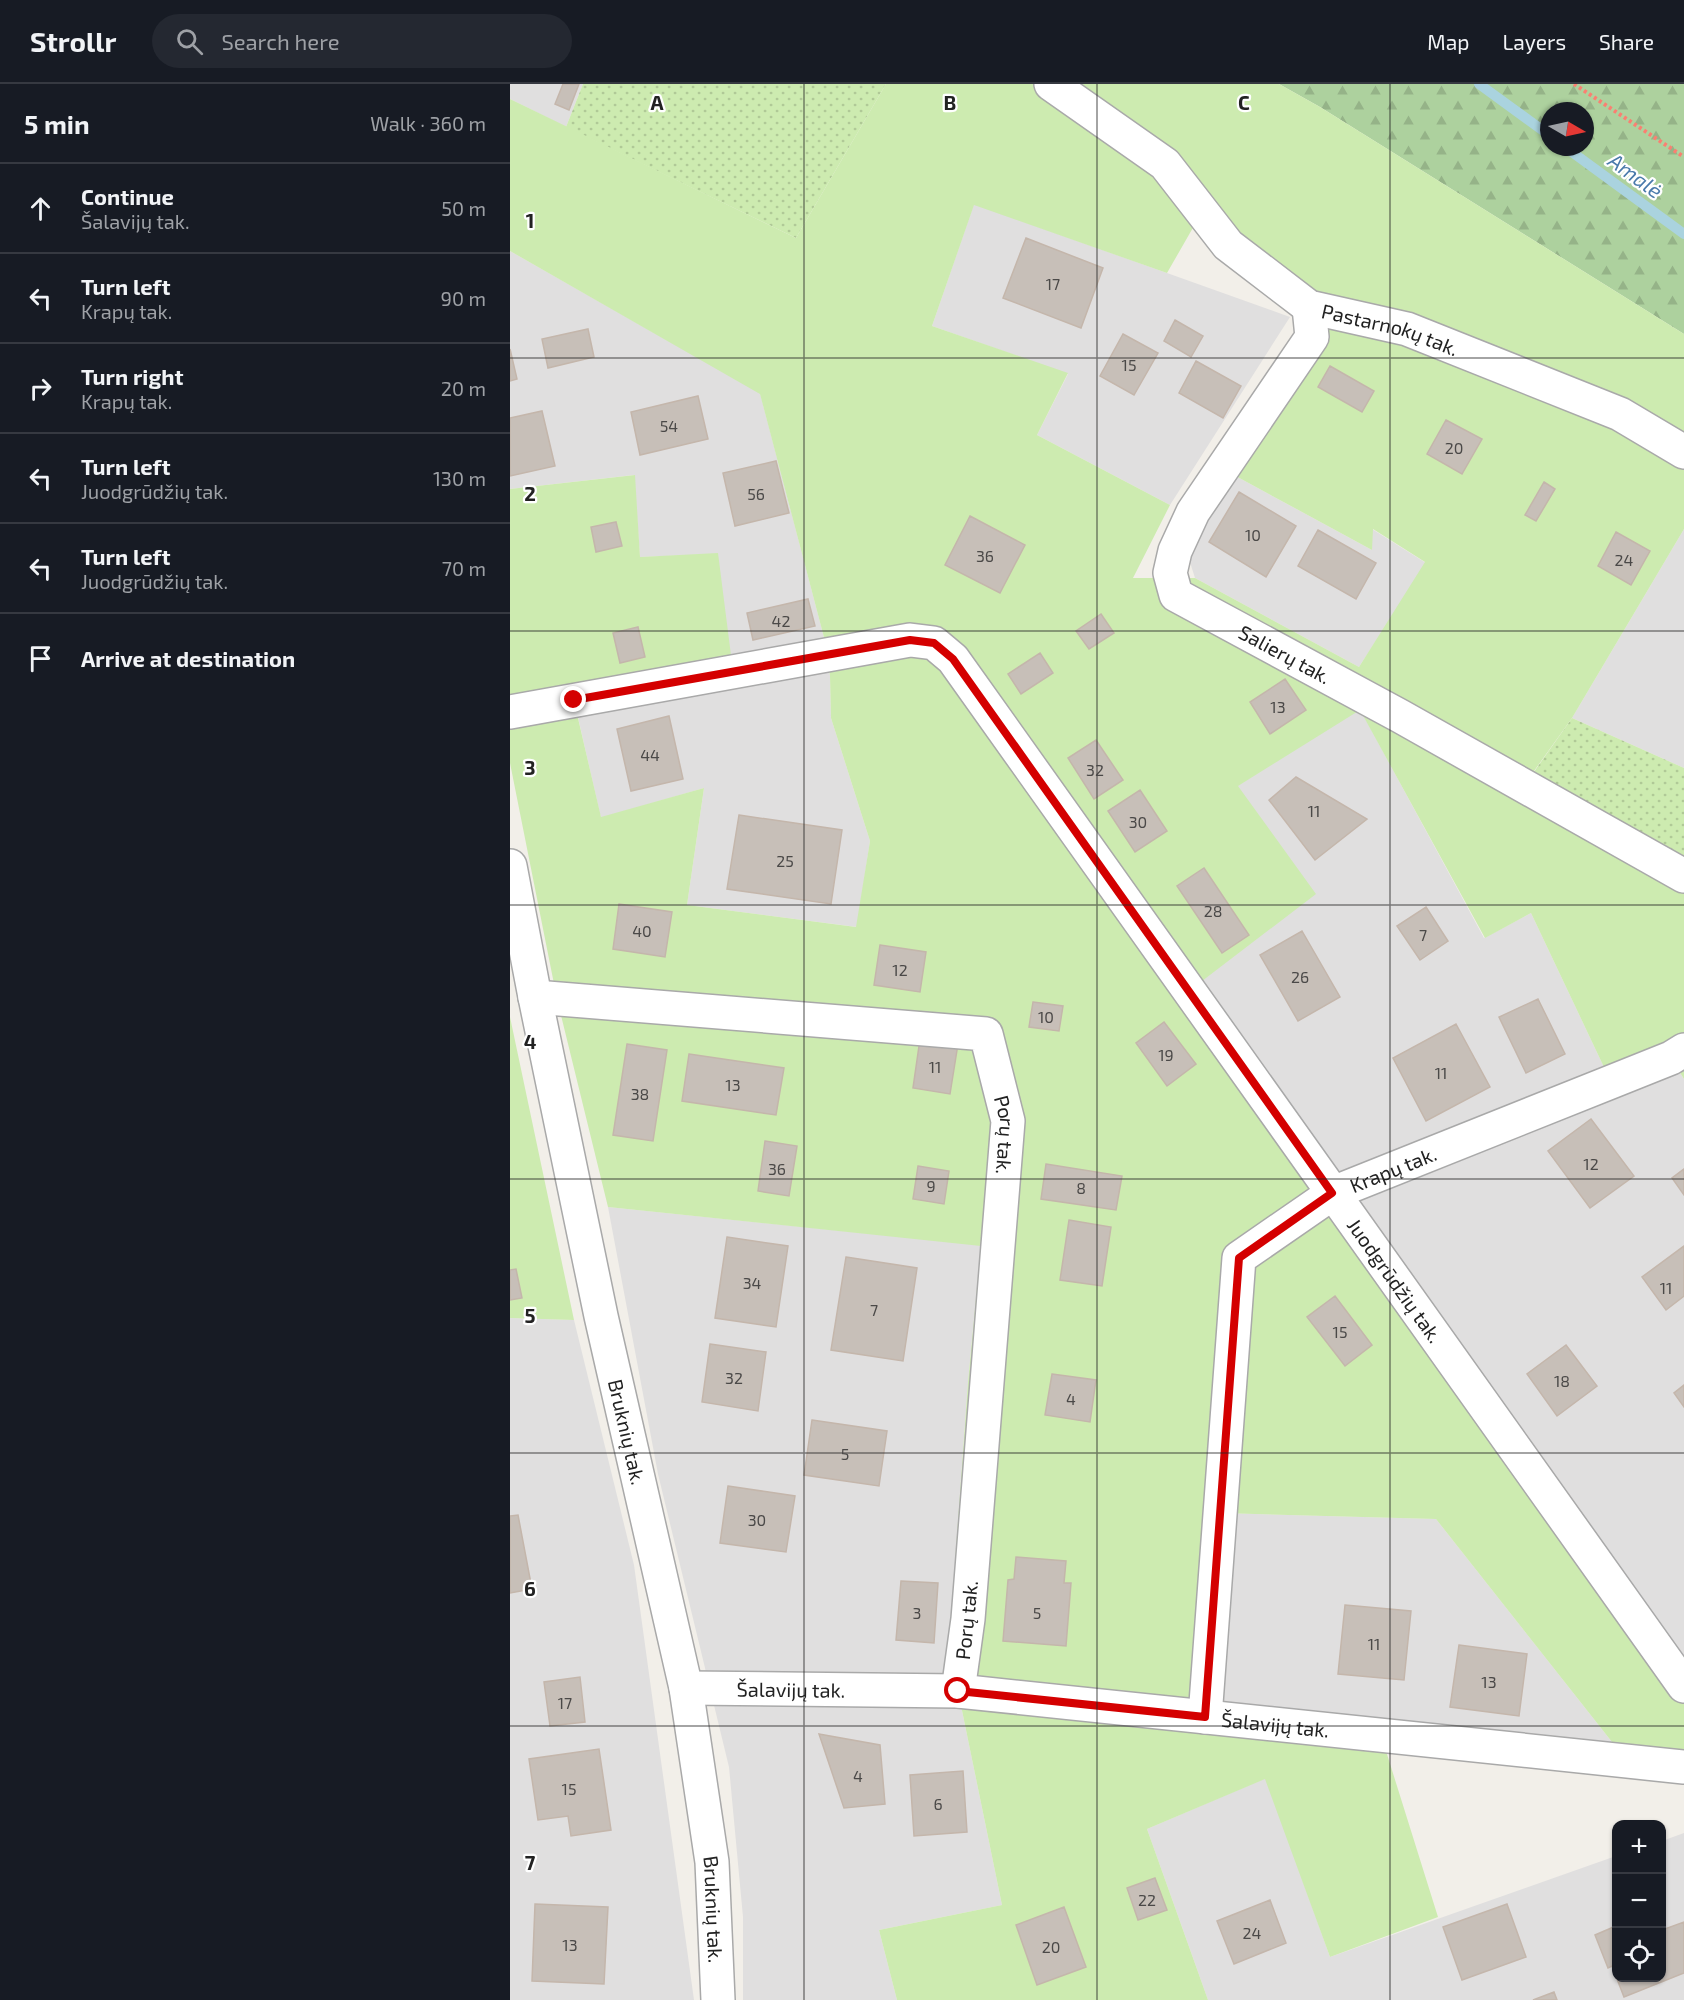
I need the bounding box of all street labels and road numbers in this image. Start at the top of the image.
street label: Pastarnokų tak. [1319,298,1462,360]
street label: Salierų tak. [1235,619,1335,688]
street label: Porų tak. [990,1093,1020,1176]
street label: Krapų tak. [1346,1141,1440,1197]
street label: Juodgrūdžių tak. [1343,1213,1448,1347]
street label: Bruknių tak. [604,1377,651,1487]
street label: Porų tak. [950,1579,982,1661]
street label: Šalavijų tak. [737,1677,845,1702]
street label: Šalavijų tak. [1220,1707,1331,1742]
street label: Bruknių tak. [699,1854,728,1964]

